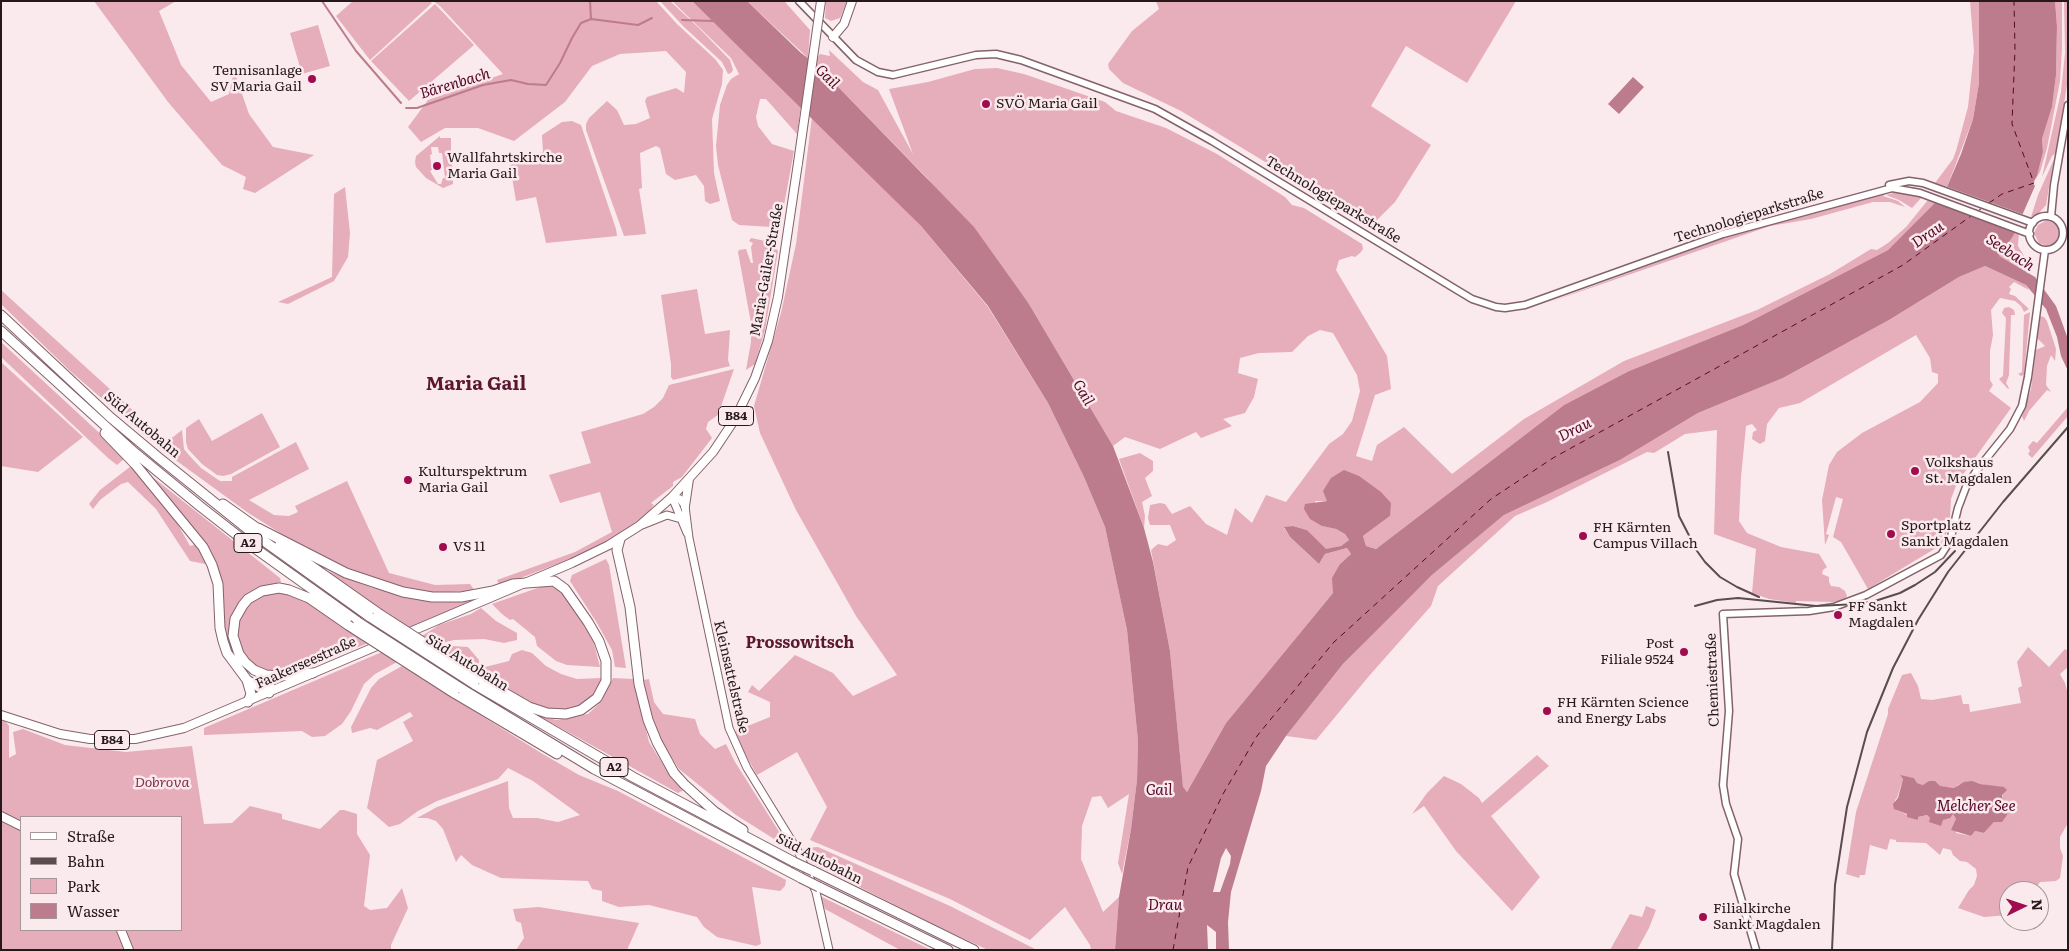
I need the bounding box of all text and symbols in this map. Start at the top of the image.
water label: Gail [811,61,843,93]
place label: Tennisanlage SV Maria Gail [210,63,302,95]
water label: Bärenbach [418,65,492,103]
marker: Tennisanlage SV Maria Gail [306,73,318,85]
place label: SVÖ Maria Gail [996,96,1098,112]
marker: SVÖ Maria Gail [980,98,992,110]
place label: Wallfahrtskirche Maria Gail [447,150,562,182]
street label: Technologieparkstraße [1262,153,1404,247]
marker: Wallfahrtskirche Maria Gail [431,160,443,172]
street label: Technologieparkstraße [1672,185,1826,247]
street label: Maria-Gailer-Straße [747,202,787,338]
water label: Drau [1909,218,1947,252]
water label: Seebach [1983,231,2037,275]
district label: Maria Gail [426,373,526,395]
water label: Gail [1069,377,1097,409]
street label: Süd Autobahn [100,388,184,462]
road number: B84 [718,406,754,426]
water label: Drau [1556,414,1594,446]
place label: Volkshaus St. Magdalen [1925,455,2012,488]
place label: Kulturspektrum Maria Gail [418,464,527,497]
marker: Volkshaus St. Magdalen [1909,465,1921,477]
marker: Kulturspektrum Maria Gail [402,474,414,486]
place label: Sportplatz Sankt Magdalen [1901,518,2009,550]
place label: FH Kärnten Campus Villach [1593,520,1698,552]
marker: Sportplatz Sankt Magdalen [1885,528,1897,540]
marker: FH Kärnten Campus Villach [1577,530,1589,542]
road number: A2 [234,534,262,552]
place label: VS 11 [453,539,485,555]
marker: VS 11 [437,541,449,553]
place label: FF Sankt Magdalen [1848,599,1914,632]
marker: FF Sankt Magdalen [1832,609,1844,621]
street label: Kleinsattelstraße [710,619,752,735]
street label: Süd Autobahn [422,631,512,695]
street label: Faakerseestraße [253,633,359,693]
district label: Prossowitsch [746,633,854,653]
street label: Chemiestraße [1703,633,1723,727]
place label: Post Filiale 9524 [1600,636,1674,669]
marker: Post Filiale 9524 [1678,646,1690,658]
place label: FH Kärnten Science and Energy Labs [1557,695,1689,728]
marker: FH Kärnten Science and Energy Labs [1541,705,1553,717]
road number: B84 [94,730,130,750]
road number: A2 [600,758,628,776]
park label: Dobrova [134,775,190,791]
water label: Gail [1146,782,1172,800]
water label: Melcher See [1936,798,2016,816]
legend [20,816,182,931]
text: Straße [67,824,115,847]
street label: Süd Autobahn [773,830,865,888]
text: Bahn [67,849,105,872]
text: Park [67,874,100,897]
north arrow [1999,881,2049,931]
water label: Drau [1148,897,1182,915]
text: N [2028,898,2048,912]
text: Wasser [67,899,119,922]
place label: Filialkirche Sankt Magdalen [1713,901,1821,934]
marker: Filialkirche Sankt Magdalen [1697,911,1709,923]

